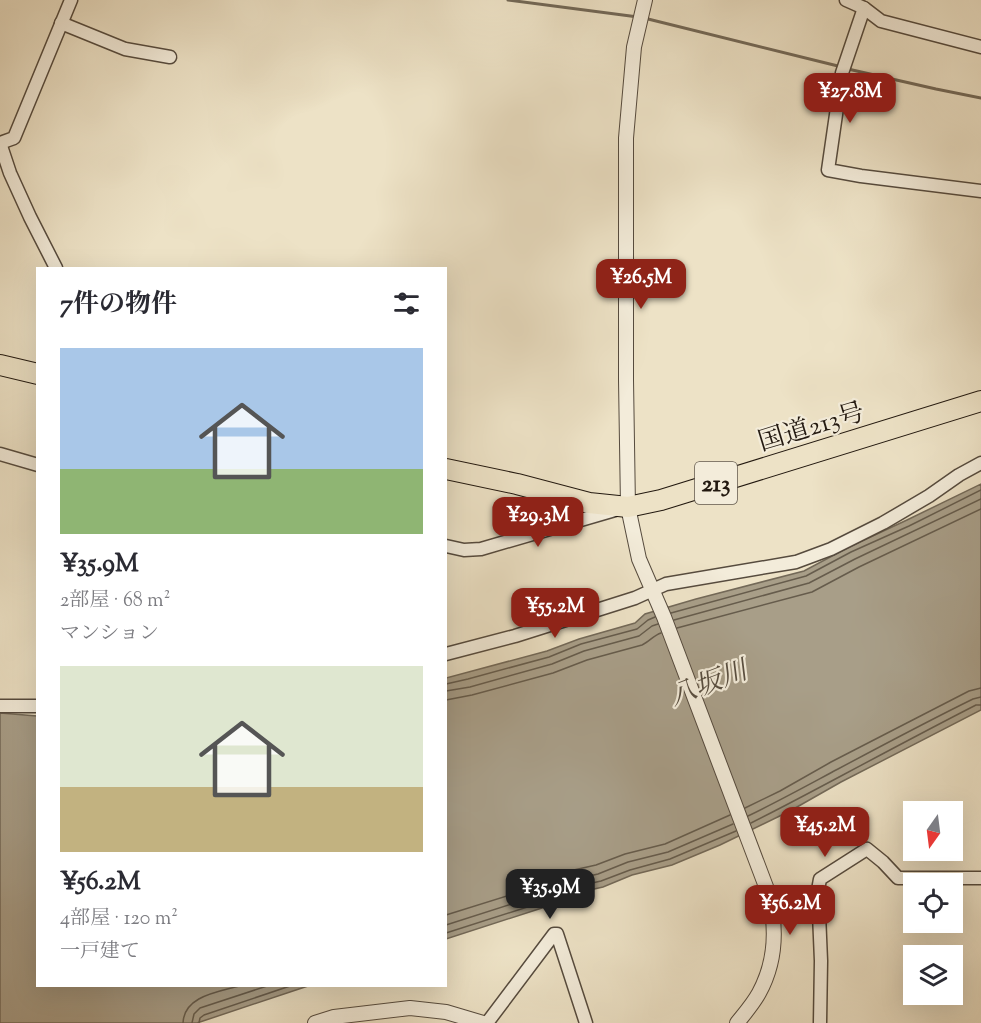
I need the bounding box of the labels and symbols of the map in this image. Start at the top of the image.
pin: ¥27.8M [801,73,899,124]
pin: ¥26.5M [592,259,690,310]
street label: 国道213号 [754,395,870,462]
road number: 213 [695,462,737,504]
pin: ¥29.3M [489,497,587,548]
pin: ¥55.2M [506,588,604,639]
water label: 八坂川 [664,652,756,718]
north arrow [903,801,963,861]
pin: ¥45.2M [776,807,874,858]
pin: ¥35.9M [501,869,599,920]
pin: ¥56.2M [741,885,839,936]

